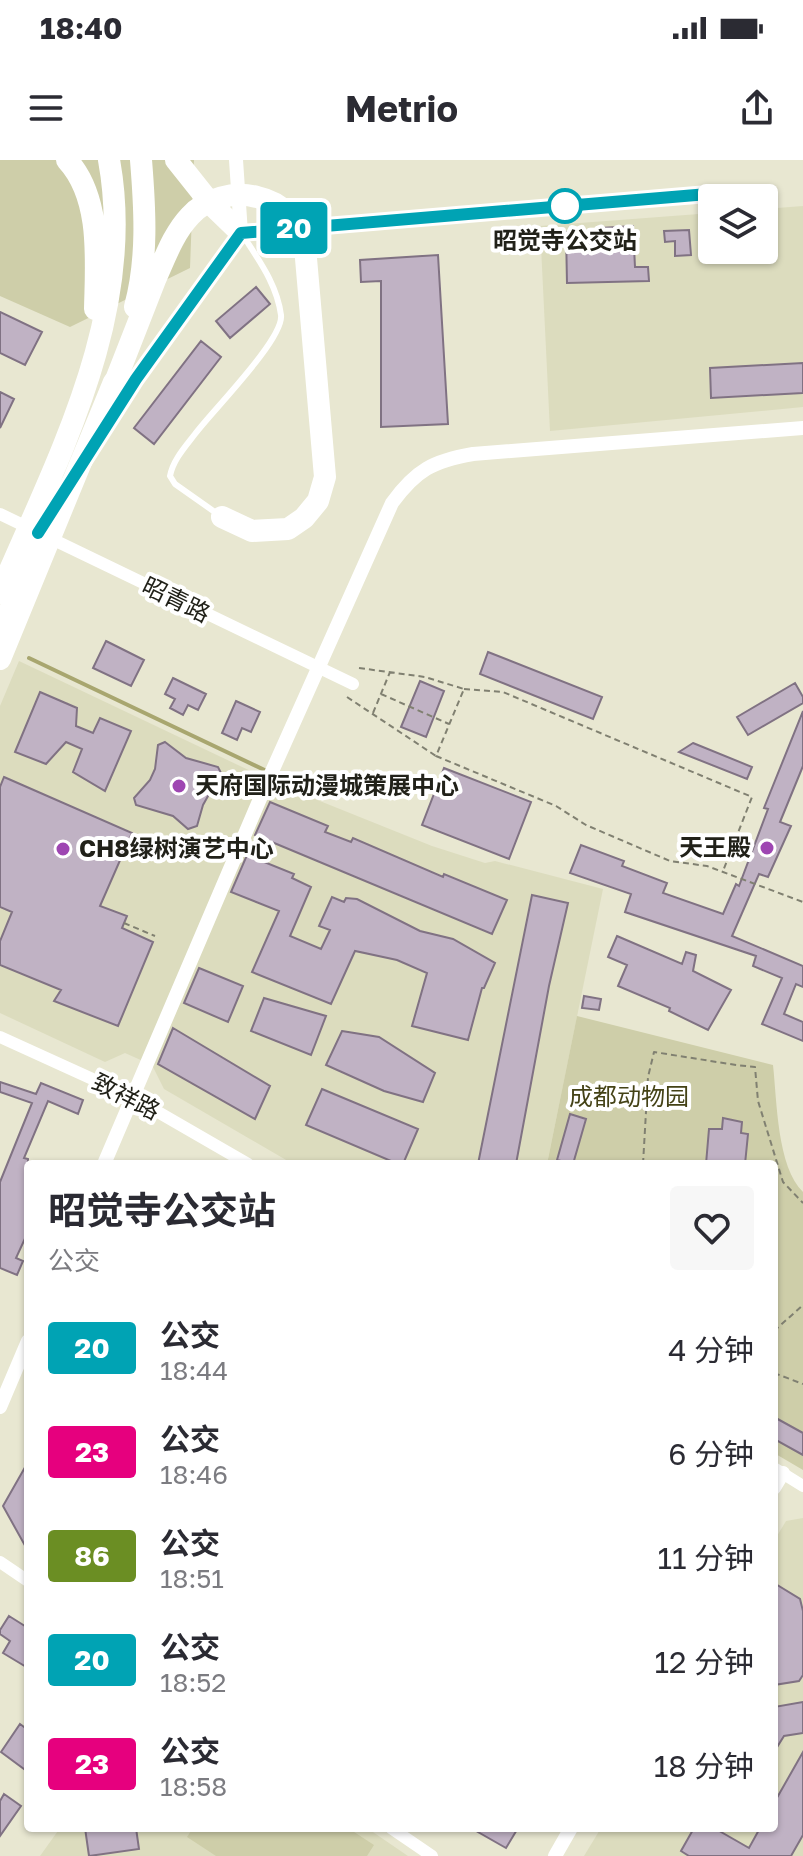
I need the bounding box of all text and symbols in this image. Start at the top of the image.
text: 18:40 [40,10,123,46]
icon: menu [24,86,68,130]
icon: share [735,86,779,130]
text: Metrio [345,87,458,130]
map controls [698,184,778,264]
button: layers [698,184,778,264]
marker: 昭觉寺公交站 [548,189,582,223]
line badge: 20 [258,202,330,254]
text: 20 [276,211,312,244]
place label: 昭觉寺公交站 [493,225,637,254]
street label: 昭青路 [138,570,215,627]
place label: 天府国际动漫城策展中心 [195,770,459,799]
marker: 天府国际动漫城策展中心 [170,777,188,795]
place label: 天王殿 [679,832,751,861]
place label: CH8绿树演艺中心 [79,833,274,862]
marker: 天王殿 [758,839,776,857]
marker: CH8绿树演艺中心 [54,840,72,858]
street label: 致祥路 [88,1066,165,1125]
park label: 成都动物园 [569,1081,689,1110]
button: heart [670,1186,754,1270]
text: 昭觉寺公交站 [48,1187,276,1232]
text: 公交 [48,1245,100,1276]
text: 公交 [160,1317,220,1353]
text: 20 [74,1331,110,1364]
text: 4 分钟 [668,1332,754,1368]
text: 18:44 [160,1355,228,1386]
text: 公交 [160,1421,220,1457]
text: 23 [75,1435,109,1468]
text: 6 分钟 [668,1436,754,1472]
text: 18:46 [160,1459,228,1490]
text: 公交 [160,1525,220,1561]
text: 86 [74,1539,110,1572]
text: 11 分钟 [657,1540,754,1576]
text: 18:51 [160,1563,224,1594]
text: 公交 [160,1629,220,1665]
text: 20 [74,1643,110,1676]
text: 12 分钟 [655,1644,754,1680]
text: 18:52 [160,1667,226,1698]
text: 公交 [160,1733,220,1769]
text: 23 [75,1747,109,1780]
text: 18 分钟 [654,1748,754,1784]
text: 18:58 [160,1771,227,1802]

